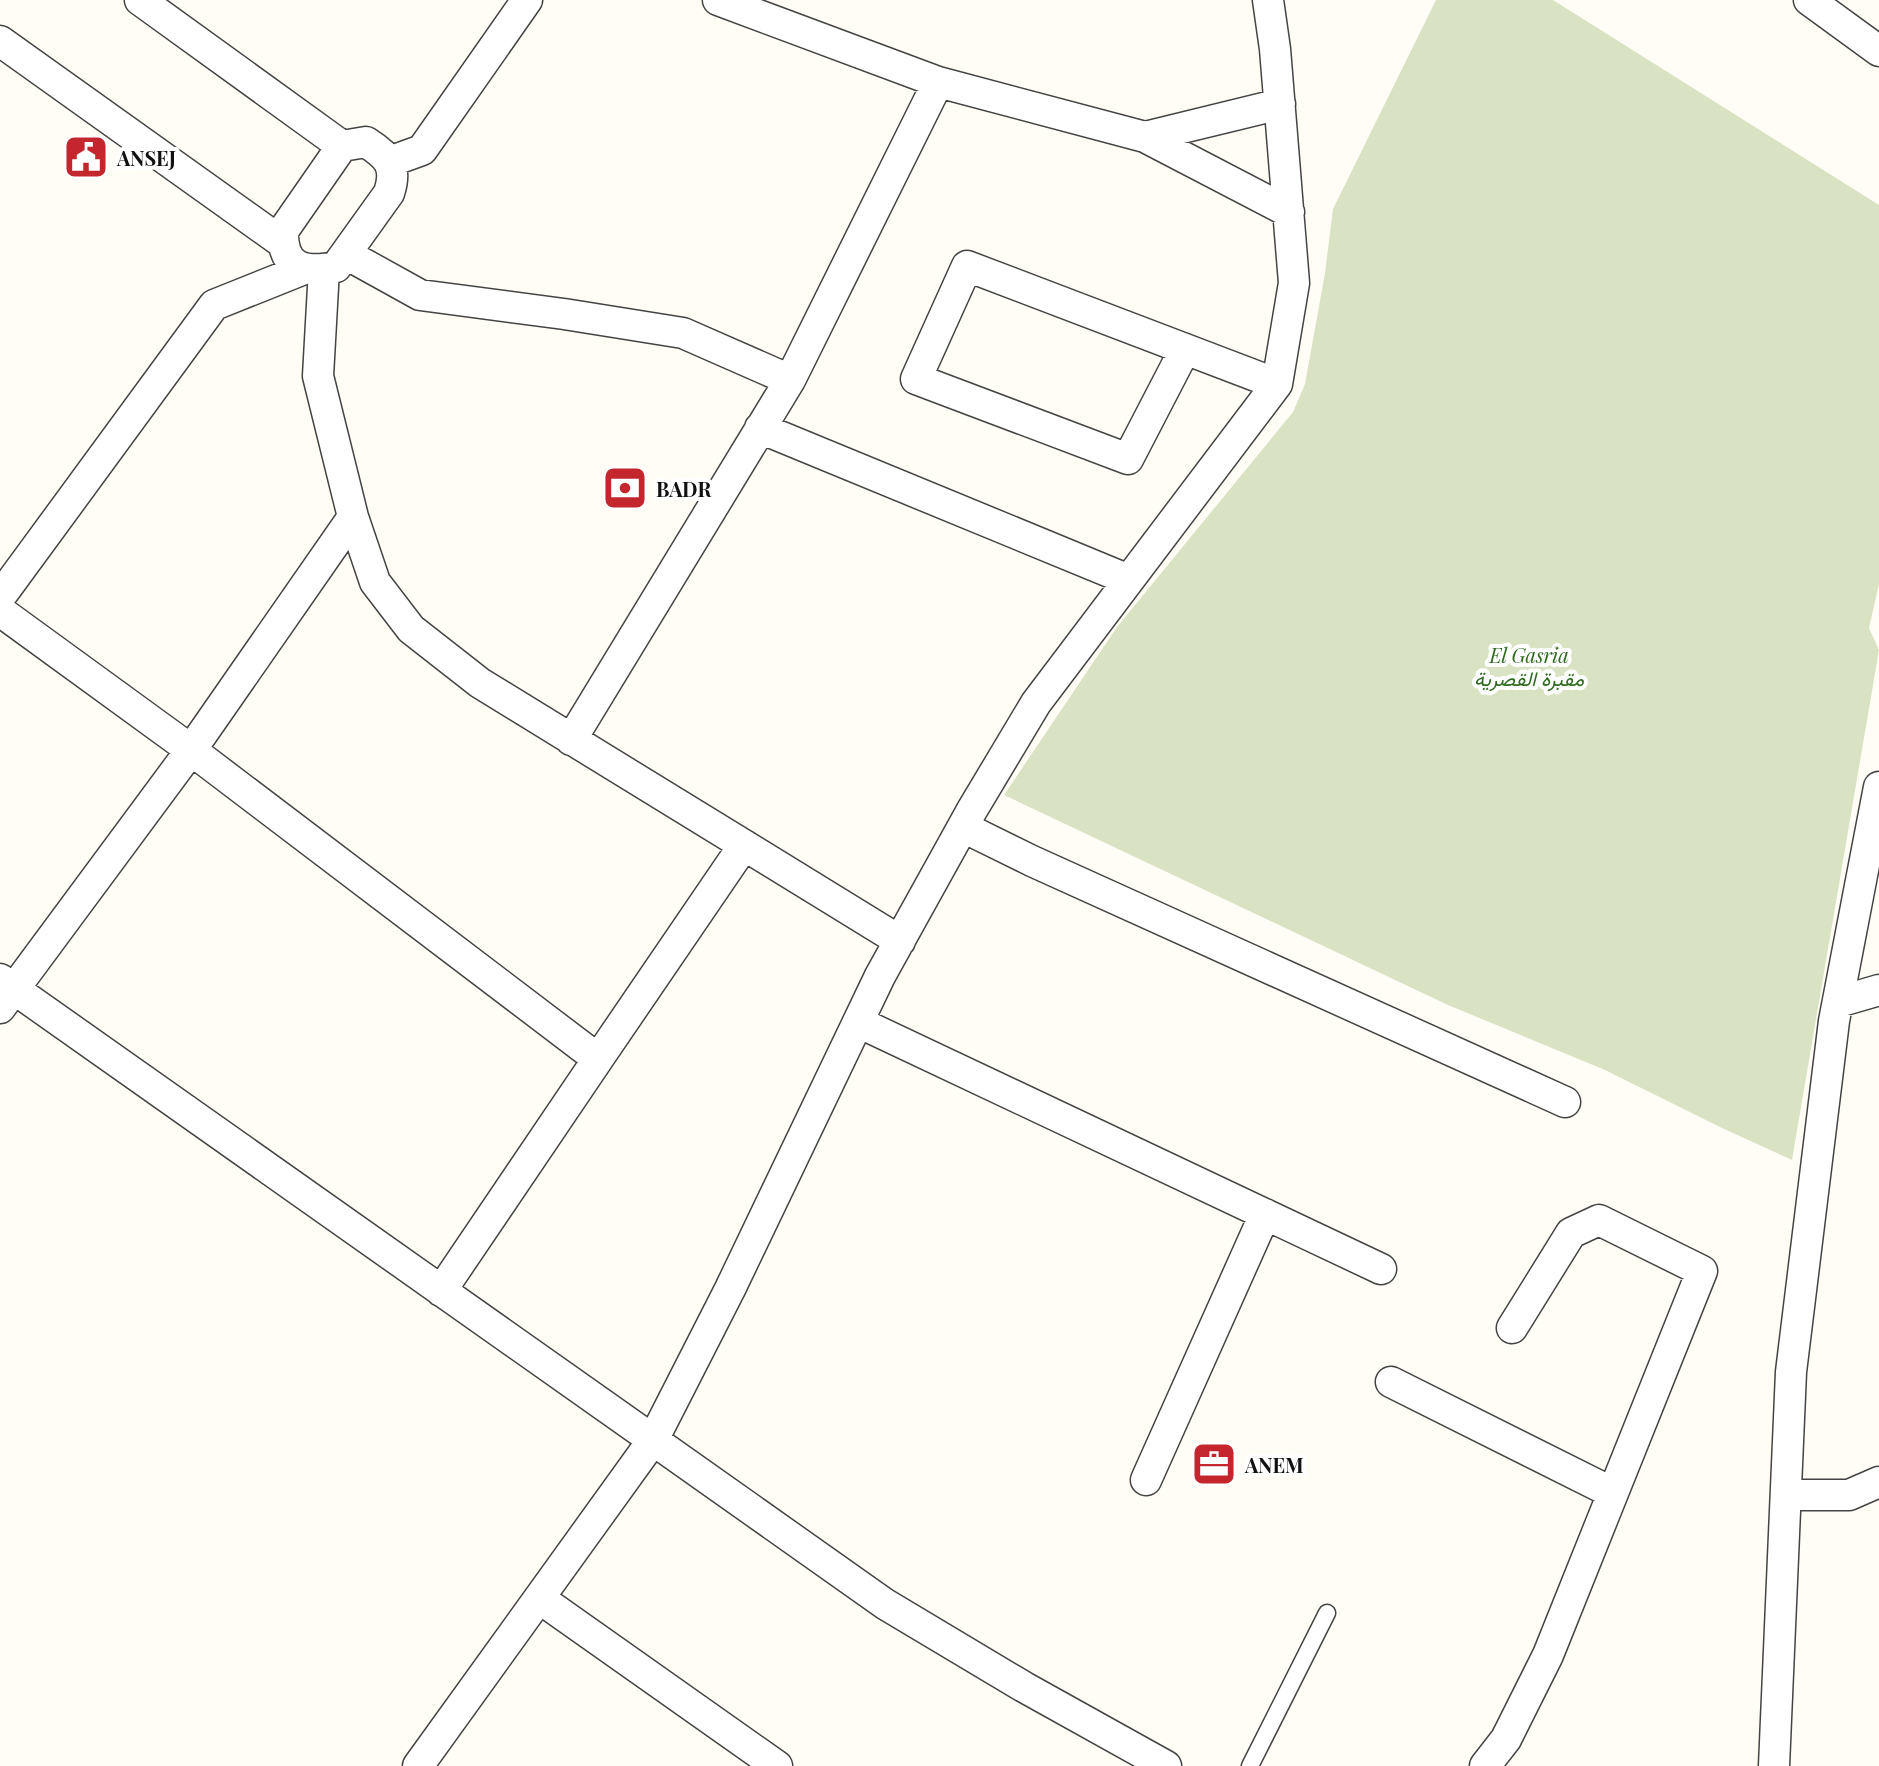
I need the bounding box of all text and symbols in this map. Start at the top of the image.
public building icon: ANSEJ [62,133,110,181]
place label: ANSEJ [116,144,176,171]
bank icon: BADR [601,464,649,512]
place label: BADR [656,475,712,502]
park label: El Gasria مقبرة القصرية [1474,641,1584,692]
office icon: ANEM [1190,1440,1238,1488]
place label: ANEM [1244,1451,1304,1478]

